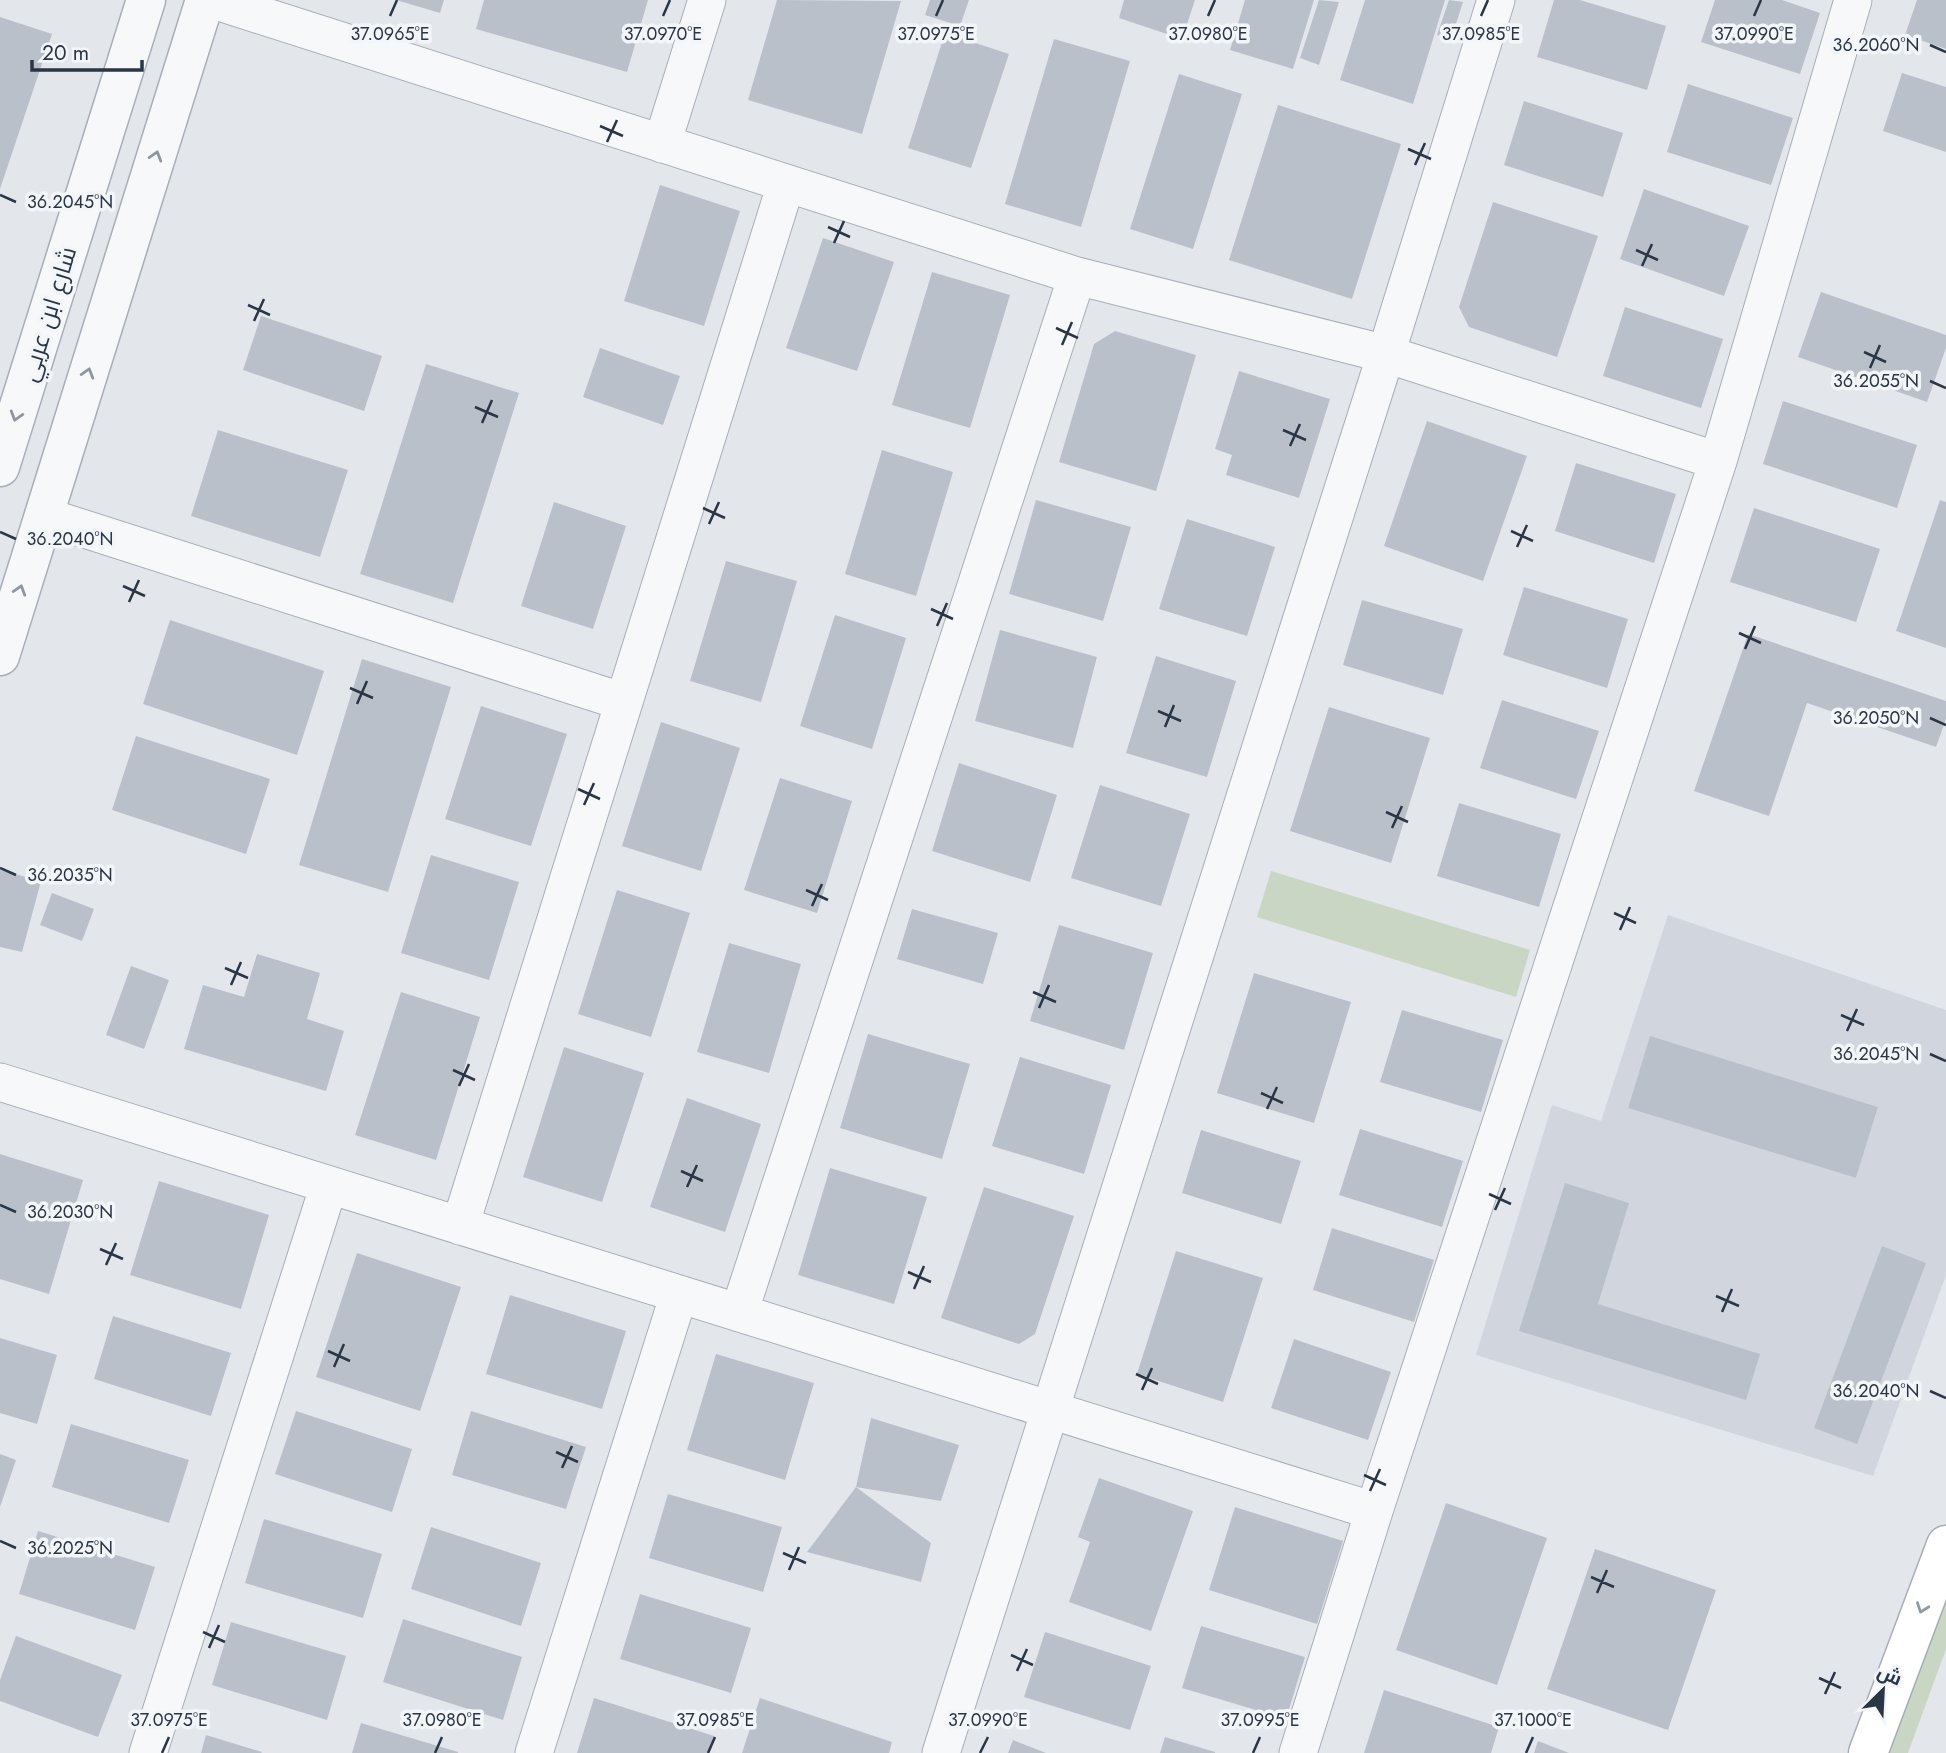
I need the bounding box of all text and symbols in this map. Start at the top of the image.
text: 37.0965°E [350,21,430,47]
text: 37.0970°E [624,21,702,47]
text: 37.0975°E [897,21,975,47]
text: 37.0980°E [1168,21,1248,47]
text: 37.0985°E [1442,21,1520,47]
text: 37.0990°E [1714,21,1794,47]
scale bar [32,28,142,72]
text: 36.2060°N [1833,32,1919,58]
text: 20 m [42,38,89,68]
one-way arrow [148,150,162,163]
text: 36.2045°N [27,189,113,215]
street label: شارع ابن عربي [11,242,87,386]
one-way arrow [80,368,94,380]
text: 36.2055°N [1833,368,1919,394]
one-way arrow [10,409,24,422]
text: 36.2040°N [27,526,113,552]
one-way arrow [12,585,27,597]
text: 36.2050°N [1833,705,1919,731]
text: 36.2035°N [27,862,113,888]
text: 36.2045°N [1833,1041,1919,1067]
text: 36.2030°N [27,1199,113,1225]
text: 36.2040°N [1833,1378,1919,1404]
text: 36.2025°N [27,1535,113,1561]
one-way arrow [1916,1602,1930,1614]
north arrow [1848,1655,1918,1725]
text: ش [1873,1658,1906,1692]
text: 37.0975°E [130,1707,208,1733]
text: 37.0980°E [402,1707,482,1733]
text: 37.0985°E [676,1707,754,1733]
text: 37.0990°E [948,1707,1028,1733]
text: 37.0995°E [1220,1707,1300,1733]
text: 37.1000°E [1494,1707,1572,1733]

